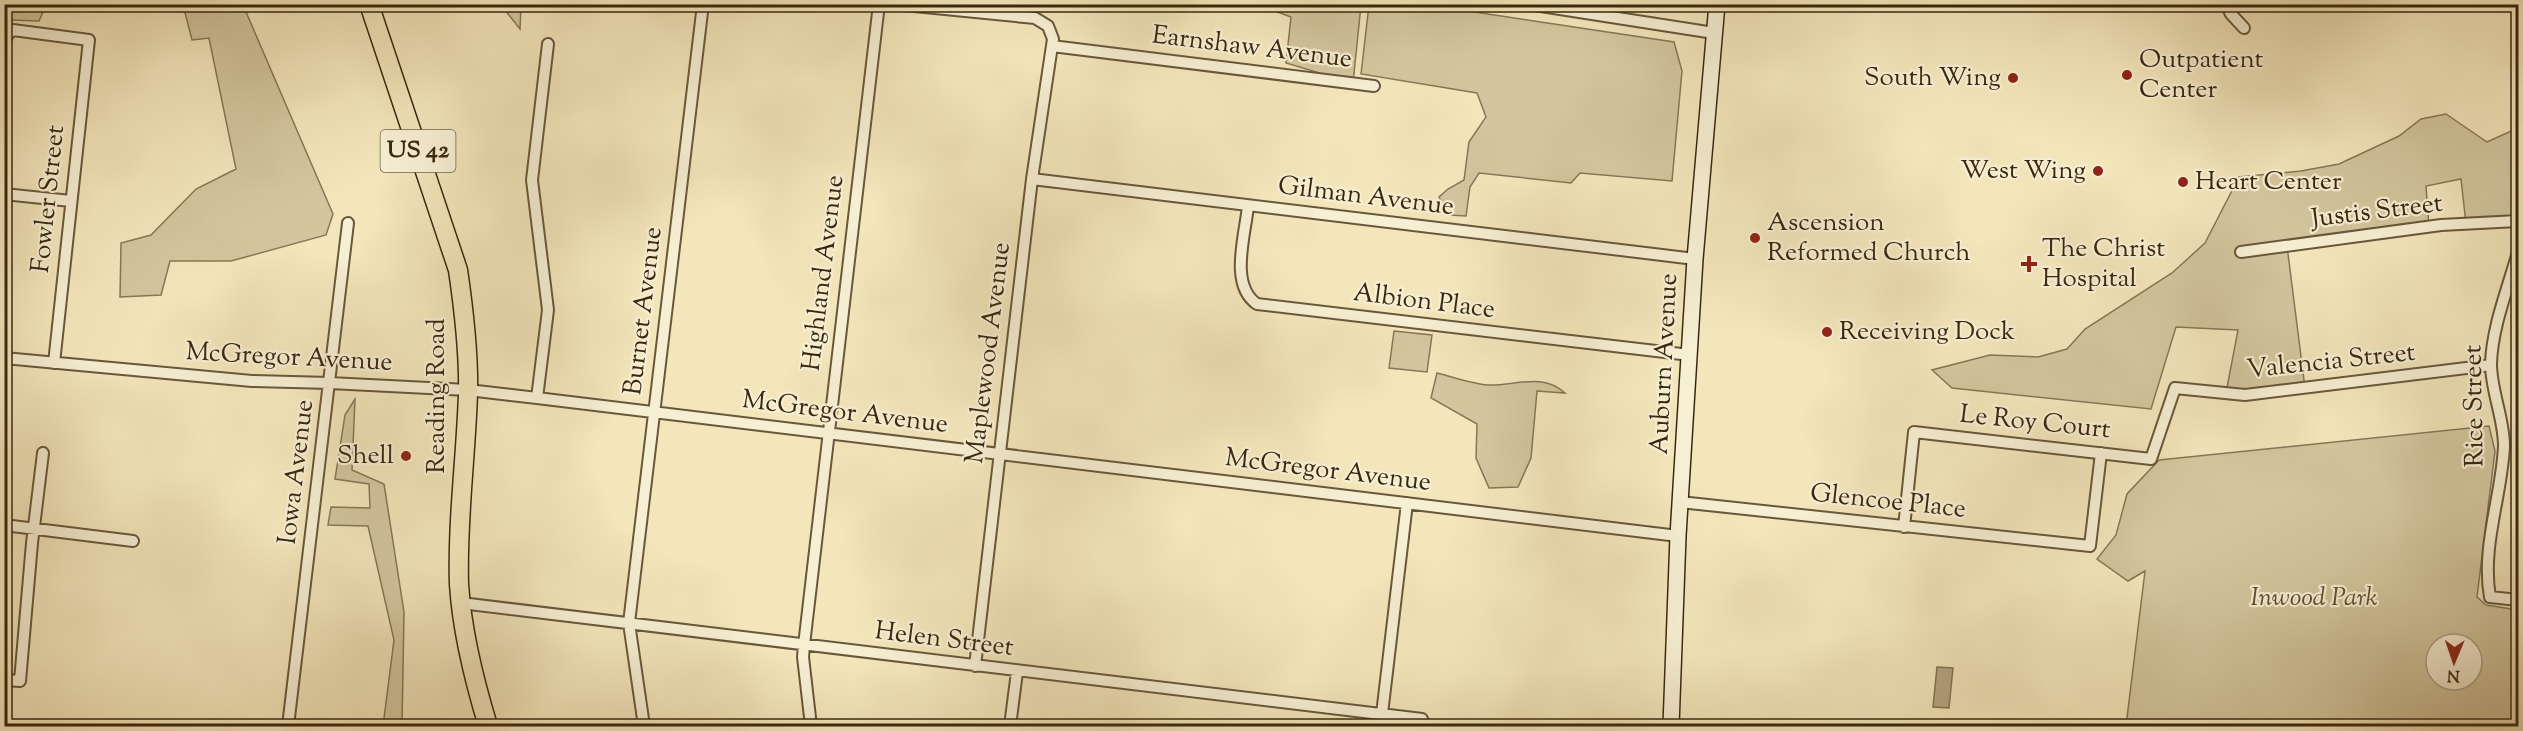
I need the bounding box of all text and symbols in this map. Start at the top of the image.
street label: Earnshaw Avenue [1150,17,1354,79]
place label: Outpatient Center [2139,42,2264,109]
place label: South Wing [1864,60,2001,97]
marker: Outpatient Center [2120,68,2134,82]
marker: South Wing [2006,71,2020,85]
street label: Fowler Street [23,123,75,275]
road number: US 42 [380,130,456,172]
place label: West Wing [1960,153,2086,190]
marker: West Wing [2091,164,2105,178]
place label: Heart Center [2195,164,2342,201]
street label: Gilman Avenue [1276,168,1456,226]
street label: Highland Avenue [794,173,854,373]
marker: Heart Center [2176,175,2190,189]
street label: Justis Street [2307,186,2445,239]
place label: Ascension Reformed Church [1767,205,1971,272]
street label: Burnet Avenue [615,225,673,397]
marker: Ascension Reformed Church [1748,231,1762,245]
place label: The Christ Hospital [2042,231,2165,298]
street label: Maplewood Avenue [957,240,1021,466]
marker: The Christ Hospital [2020,255,2038,273]
street label: Auburn Avenue [1642,272,1688,456]
street label: Albion Place [1351,275,1497,329]
place label: Receiving Dock [1839,314,2015,351]
street label: Reading Road [419,318,456,474]
marker: Receiving Dock [1820,325,1834,339]
street label: McGregor Avenue [185,334,393,382]
street label: Valencia Street [2245,335,2417,389]
street label: Rice Street [2455,344,2495,468]
street label: McGregor Avenue [740,382,950,444]
street label: Iowa Avenue [270,397,324,547]
street label: Le Roy Court [1958,397,2112,449]
place label: Shell [337,438,394,475]
street label: McGregor Avenue [1223,440,1433,502]
marker: Shell [399,449,413,463]
street label: Glencoe Place [1808,475,1968,529]
park label: Inwood Park [2251,580,2378,617]
street label: Helen Street [872,613,1016,667]
north arrow [2424,632,2484,692]
text: N [2447,663,2460,686]

